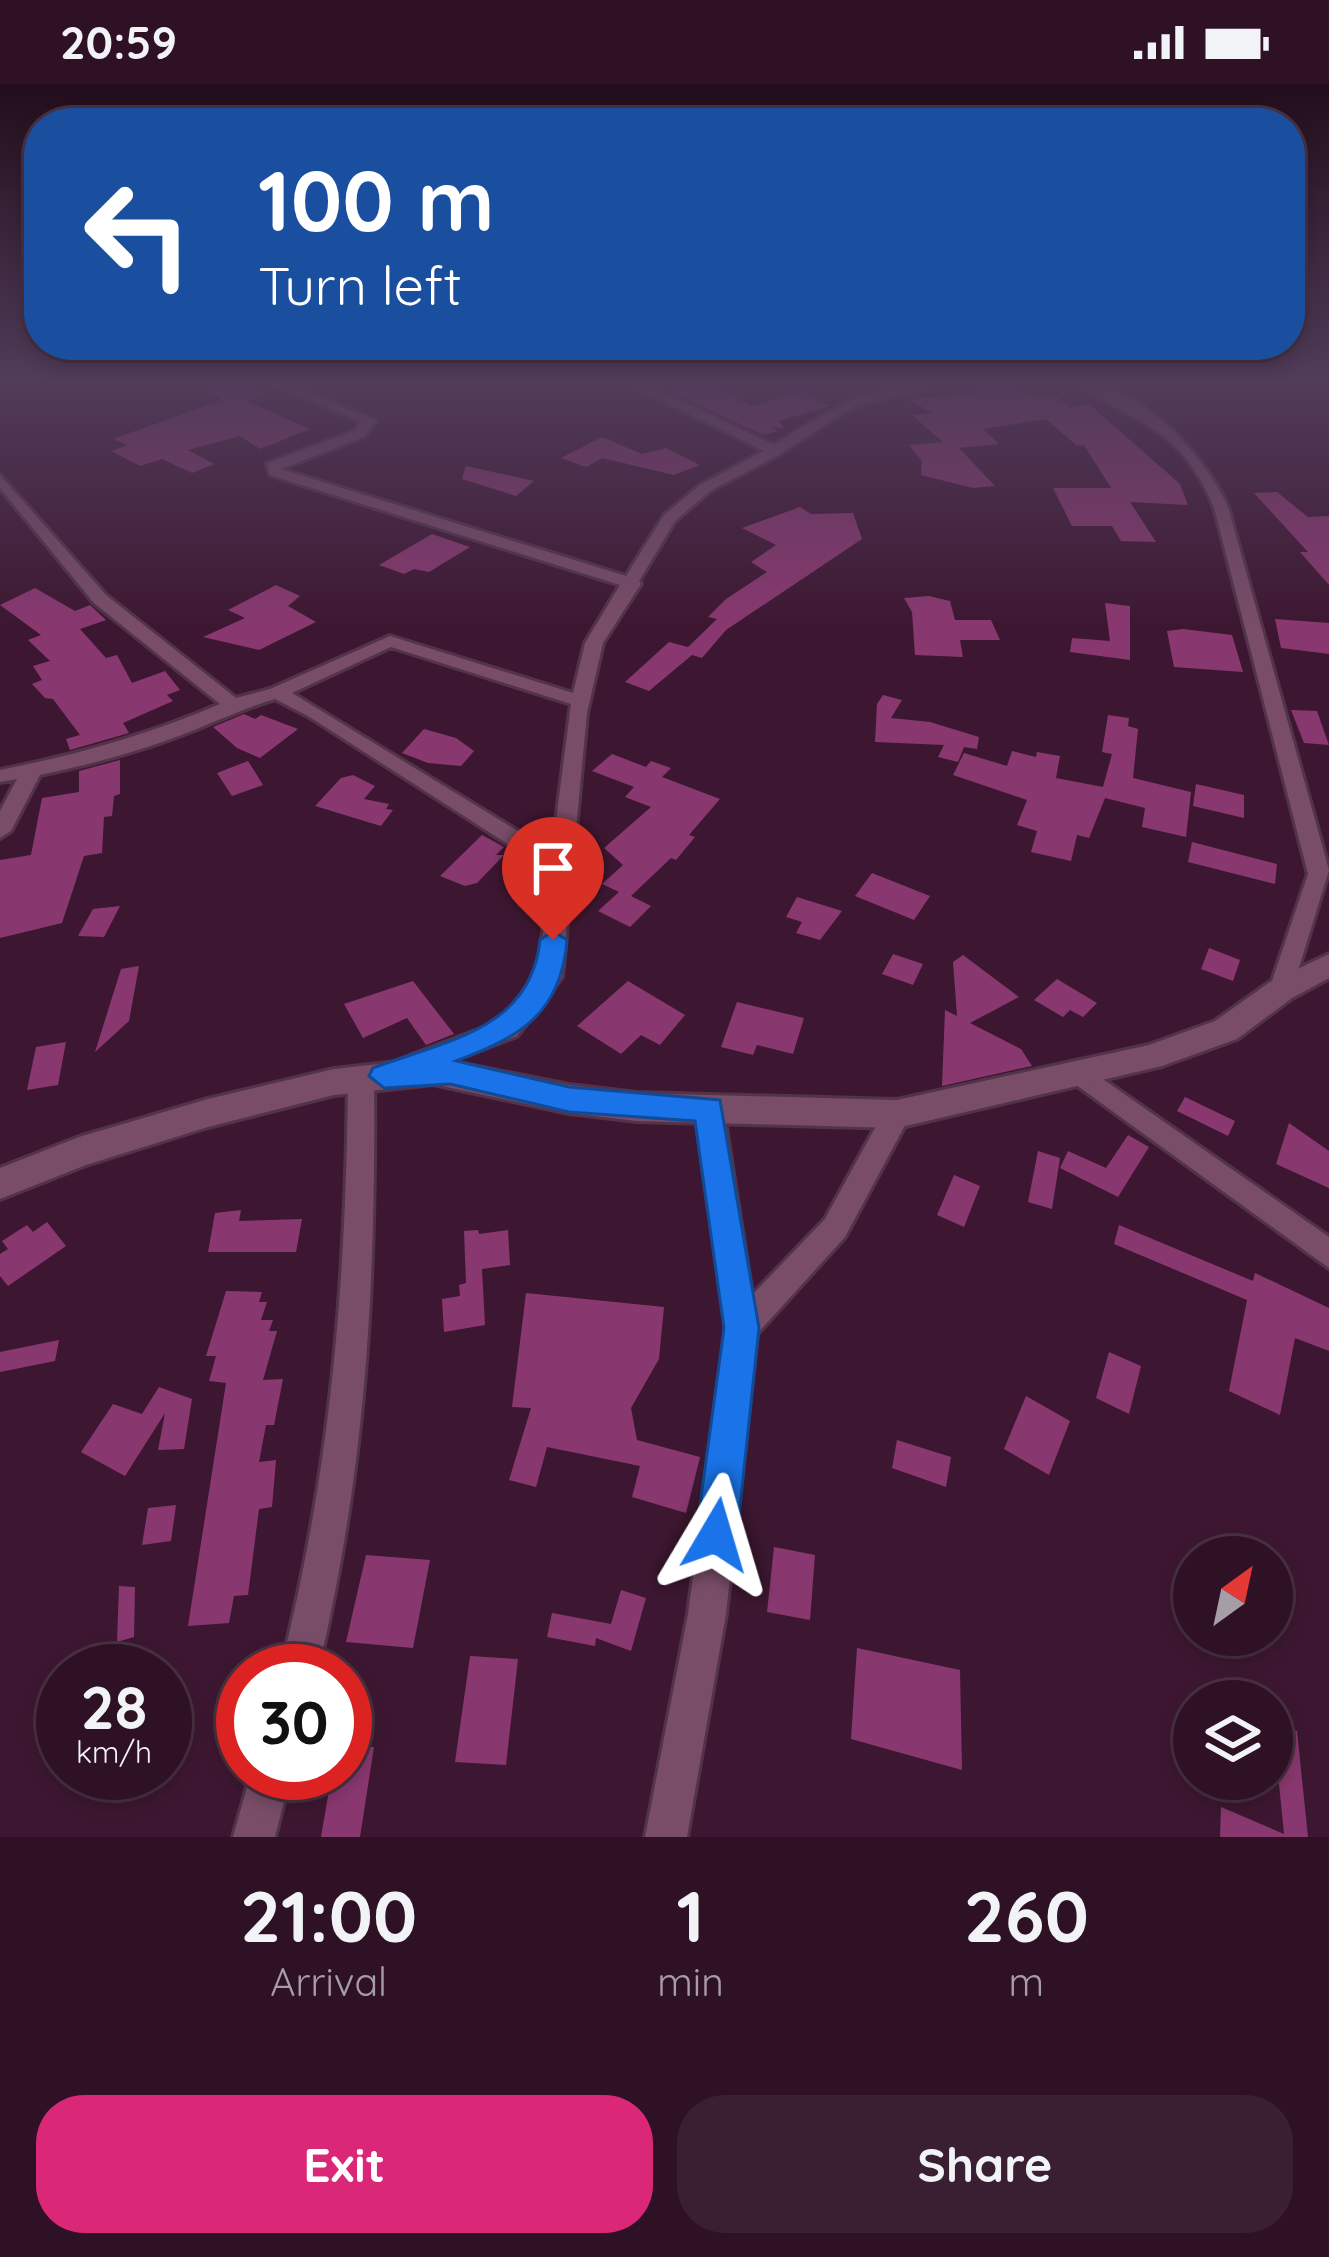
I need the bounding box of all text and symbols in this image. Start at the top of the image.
text: 20:59 [60,14,177,70]
text: 100 m [258,147,495,252]
icon: left [60,156,216,312]
text: Turn left [258,251,462,319]
pin [502,817,604,940]
icon: arrive [520,835,586,901]
position arrow [653,1472,779,1598]
north arrow [1173,1536,1293,1656]
map controls [1173,1536,1293,1800]
speed limit sign: 30 [216,1644,372,1800]
text: 28 [80,1669,148,1744]
button: layers [1173,1680,1293,1800]
text: km/h [76,1733,152,1771]
text: 21:00 [240,1870,417,1960]
text: 1 [677,1870,705,1960]
text: 260 [964,1870,1089,1960]
text: Arrival [270,1957,387,2006]
text: min [657,1957,724,2006]
text: m [1009,1957,1044,2006]
button: Exit [36,2095,653,2233]
button: Share [677,2095,1293,2233]

